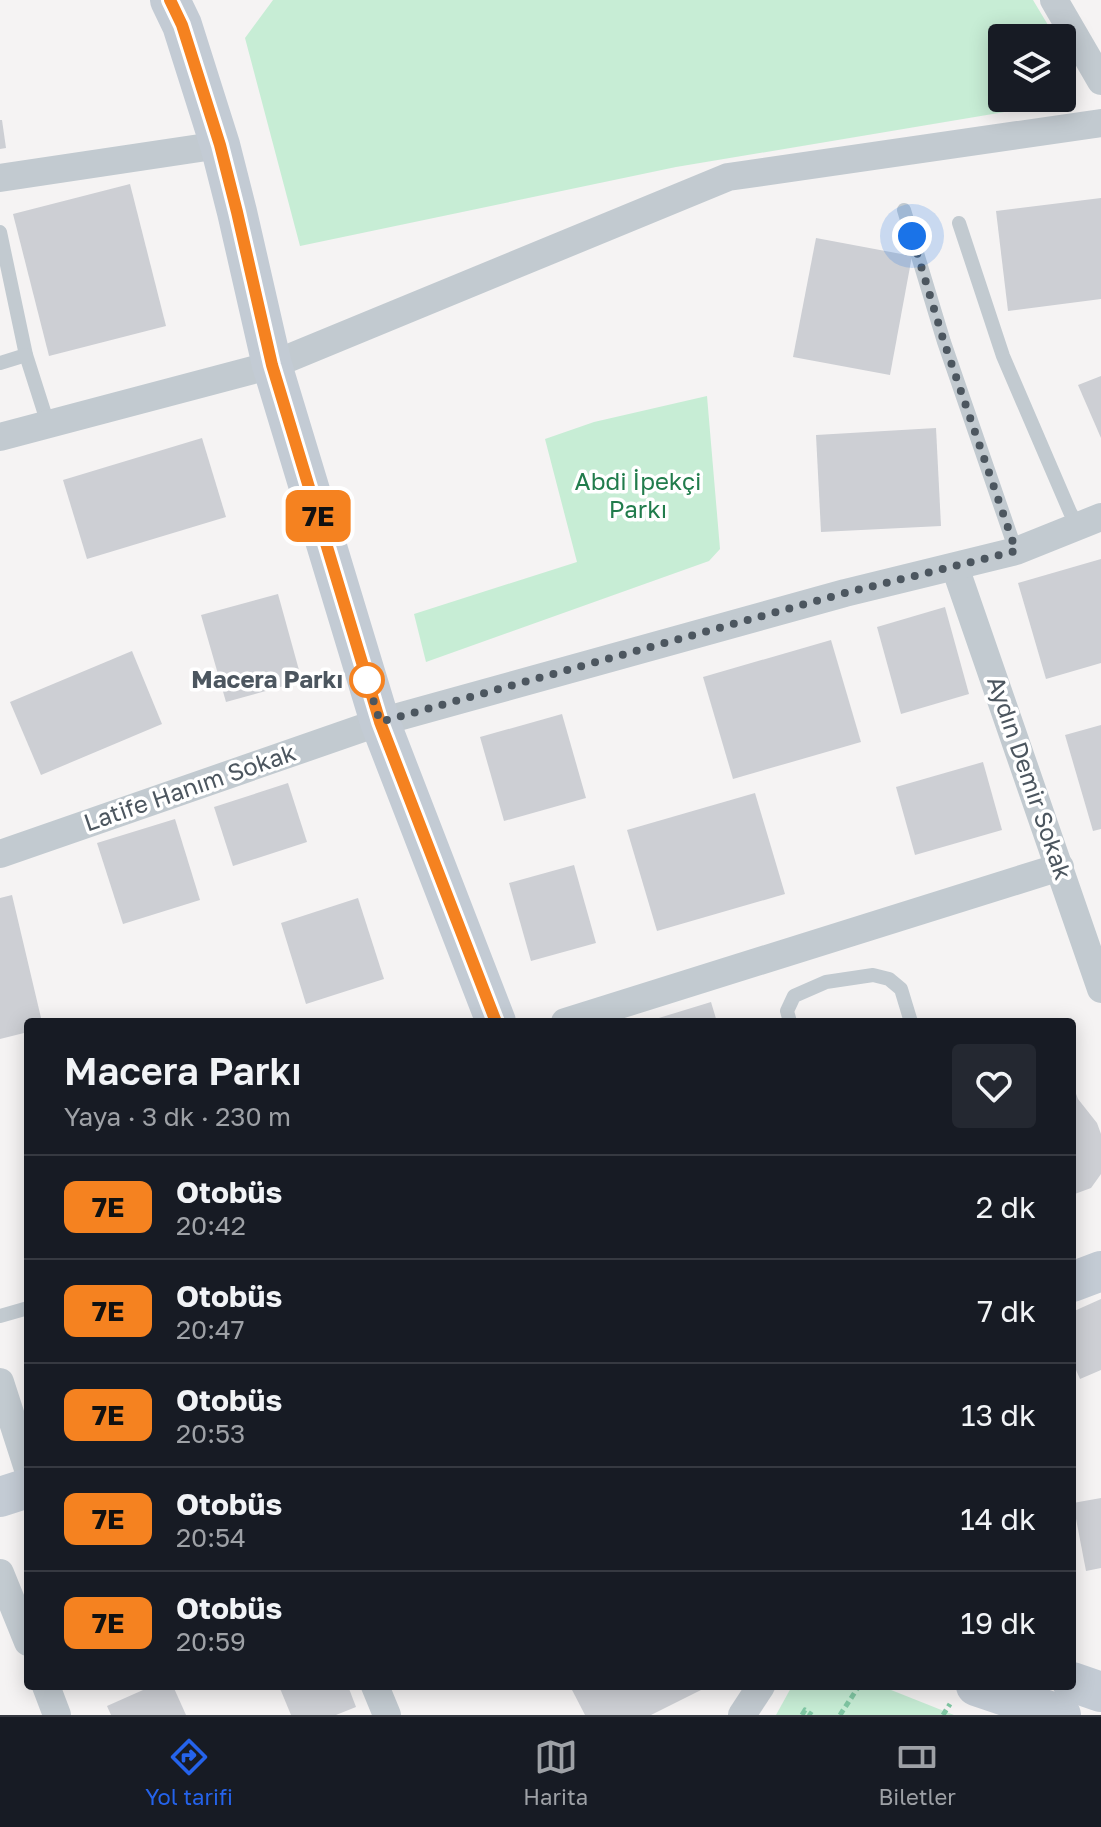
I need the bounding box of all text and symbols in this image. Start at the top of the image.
map controls [988,24,1076,112]
button: layers [988,24,1076,112]
your location [892,216,932,256]
park label: Abdi İpekçi Parkı [575,466,701,523]
line badge: 7E [282,490,354,542]
text: 7E [302,499,334,532]
marker: Macera Parkı [350,663,384,697]
place label: Macera Parkı [191,664,343,693]
street label: Aydın Demir Sokak [982,672,1079,883]
street label: Latife Hanım Sokak [80,737,299,836]
button: heart [952,1044,1036,1128]
text: Macera Parkı [64,1048,302,1093]
text: Yaya · 3 dk · 230 m [64,1101,291,1132]
text: Otobüs [176,1174,282,1210]
text: 2 dk [976,1189,1036,1225]
text: 7E [92,1190,124,1223]
text: 20:42 [176,1210,246,1241]
text: Otobüs [176,1278,282,1314]
text: 7 dk [977,1293,1036,1329]
text: 7E [92,1294,124,1327]
text: 20:47 [176,1314,245,1345]
text: Otobüs [176,1382,282,1418]
text: 13 dk [961,1397,1036,1433]
text: 7E [92,1398,124,1431]
text: 20:53 [176,1418,245,1449]
text: Otobüs [176,1486,282,1522]
text: 14 dk [960,1501,1036,1537]
text: 7E [92,1502,124,1535]
text: 20:54 [176,1522,246,1553]
text: Otobüs [176,1590,282,1626]
text: 19 dk [960,1605,1036,1641]
text: 7E [92,1606,124,1639]
text: 20:59 [176,1626,246,1657]
tab: Yol tarifi [145,1735,233,1810]
tab: Harita [523,1735,588,1810]
tab: Biletler [879,1735,956,1810]

